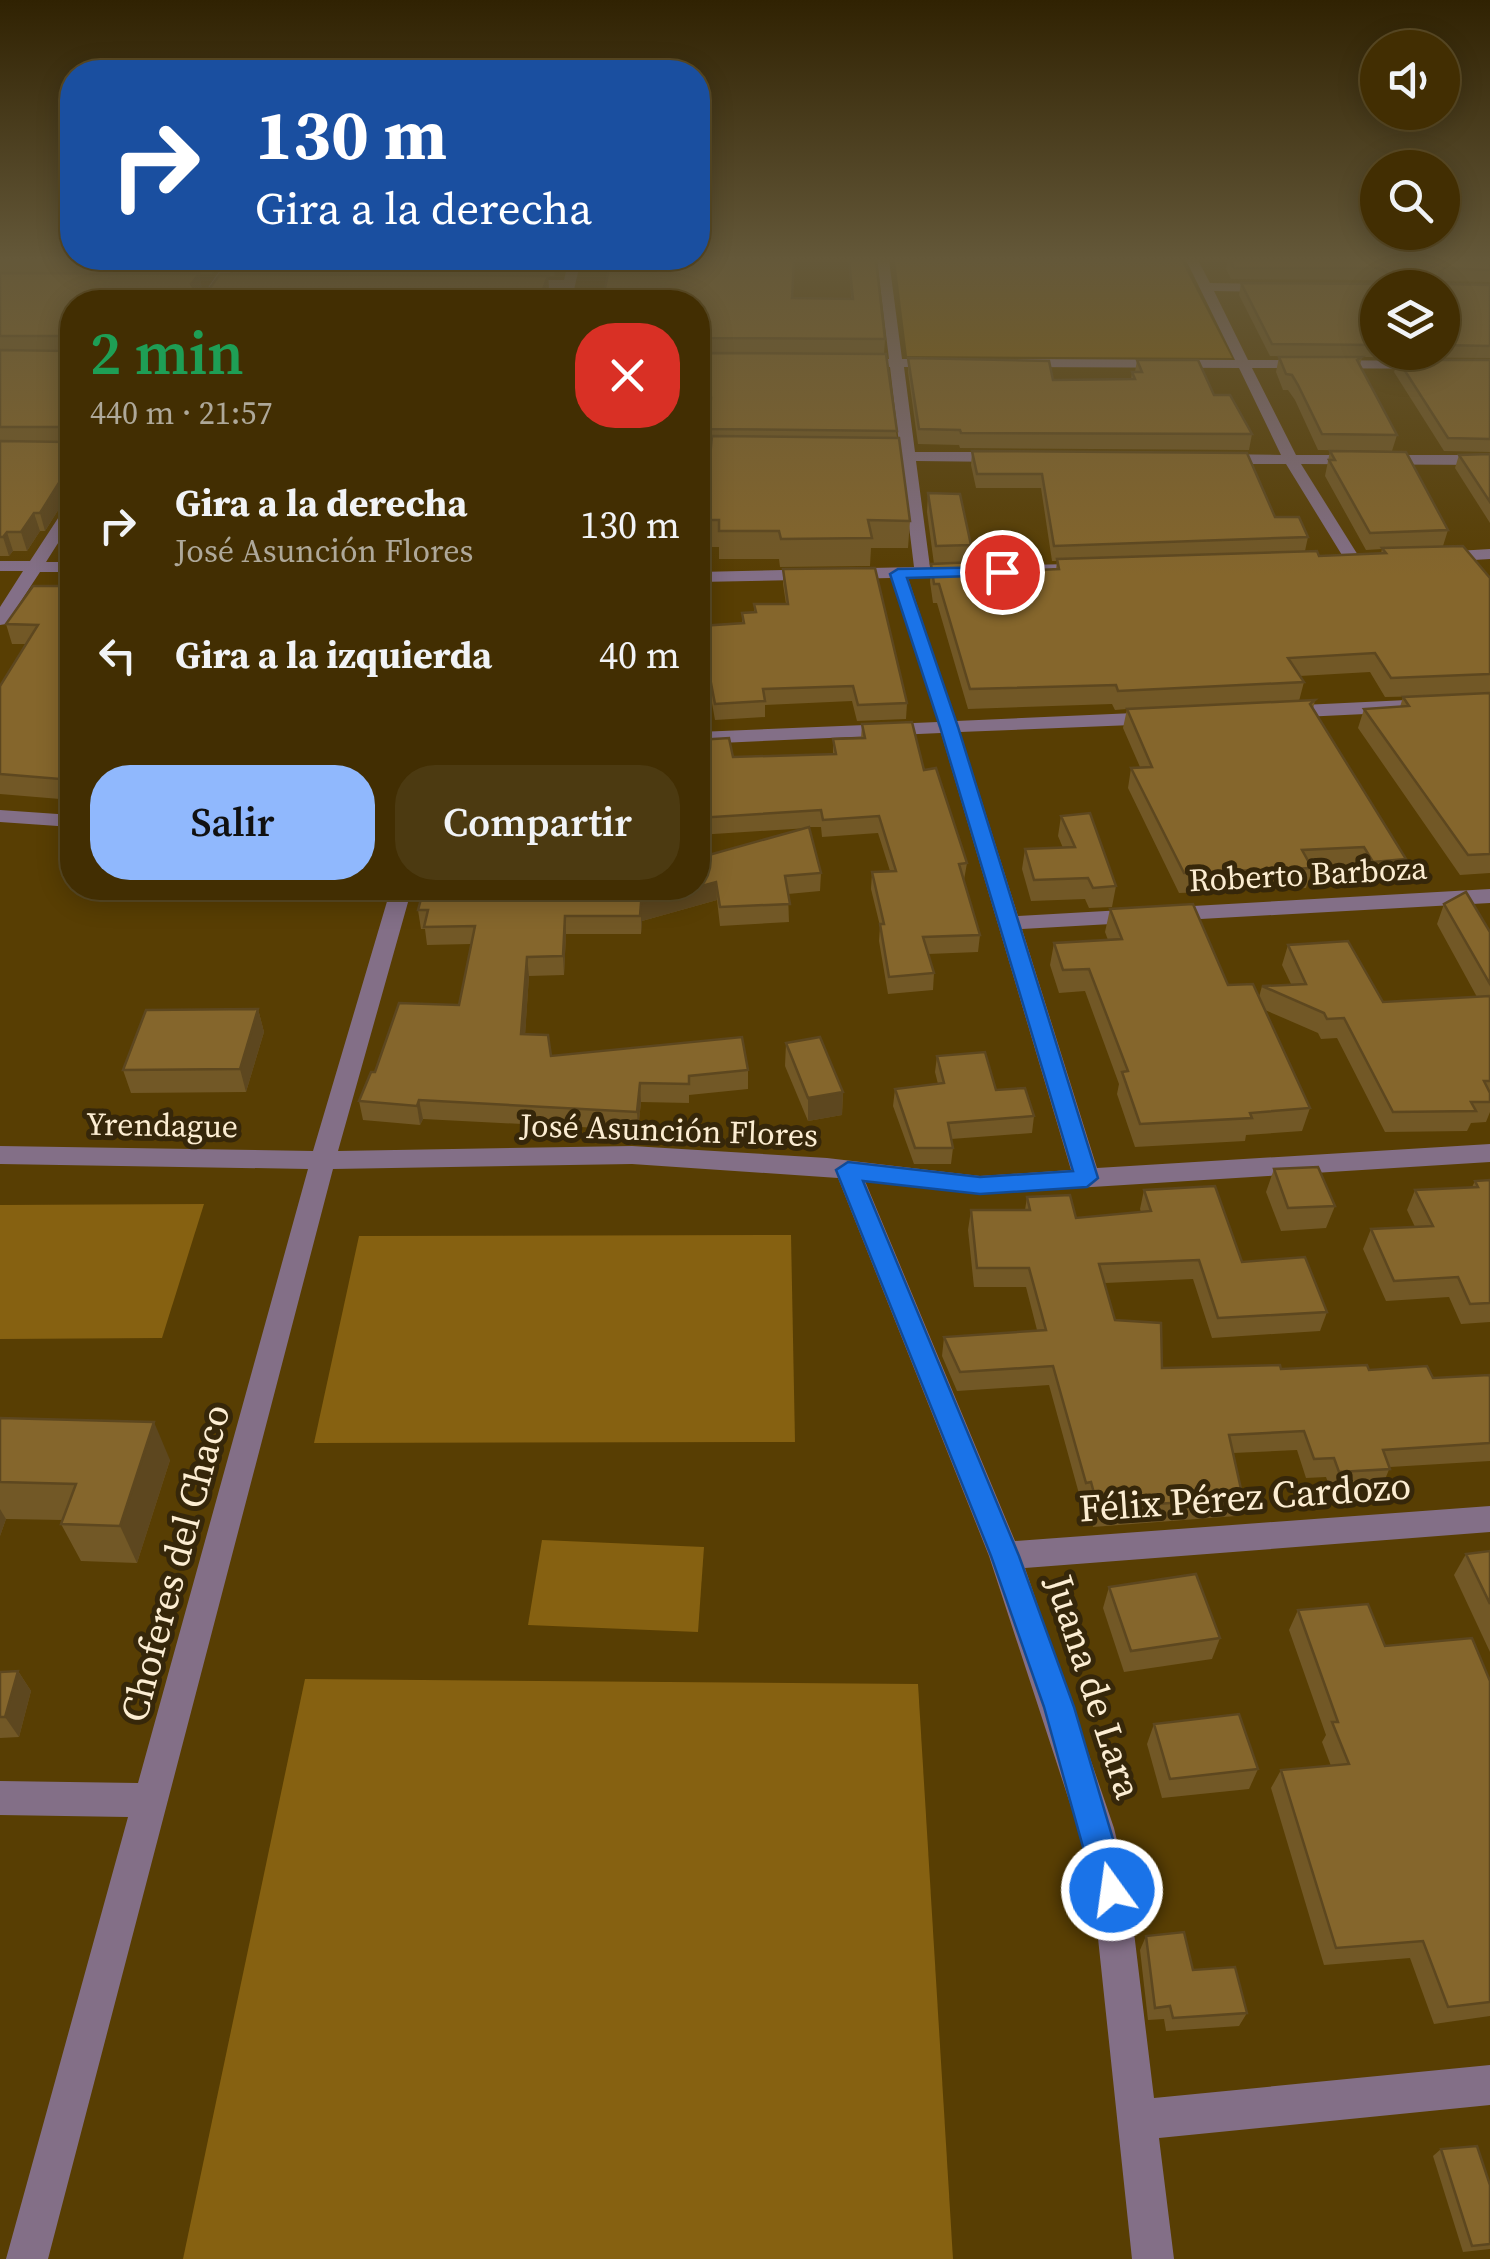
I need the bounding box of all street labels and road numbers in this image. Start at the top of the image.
street label: Roberto Barboza [1188,846,1429,902]
street label: Yrendague [86,1102,238,1148]
street label: José Asunción Flores [518,1103,819,1157]
street label: Choferes del Chaco [108,1399,242,1727]
street label: Félix Pérez Cardozo [1077,1459,1413,1535]
street label: Juana de Lara [1033,1568,1155,1806]

